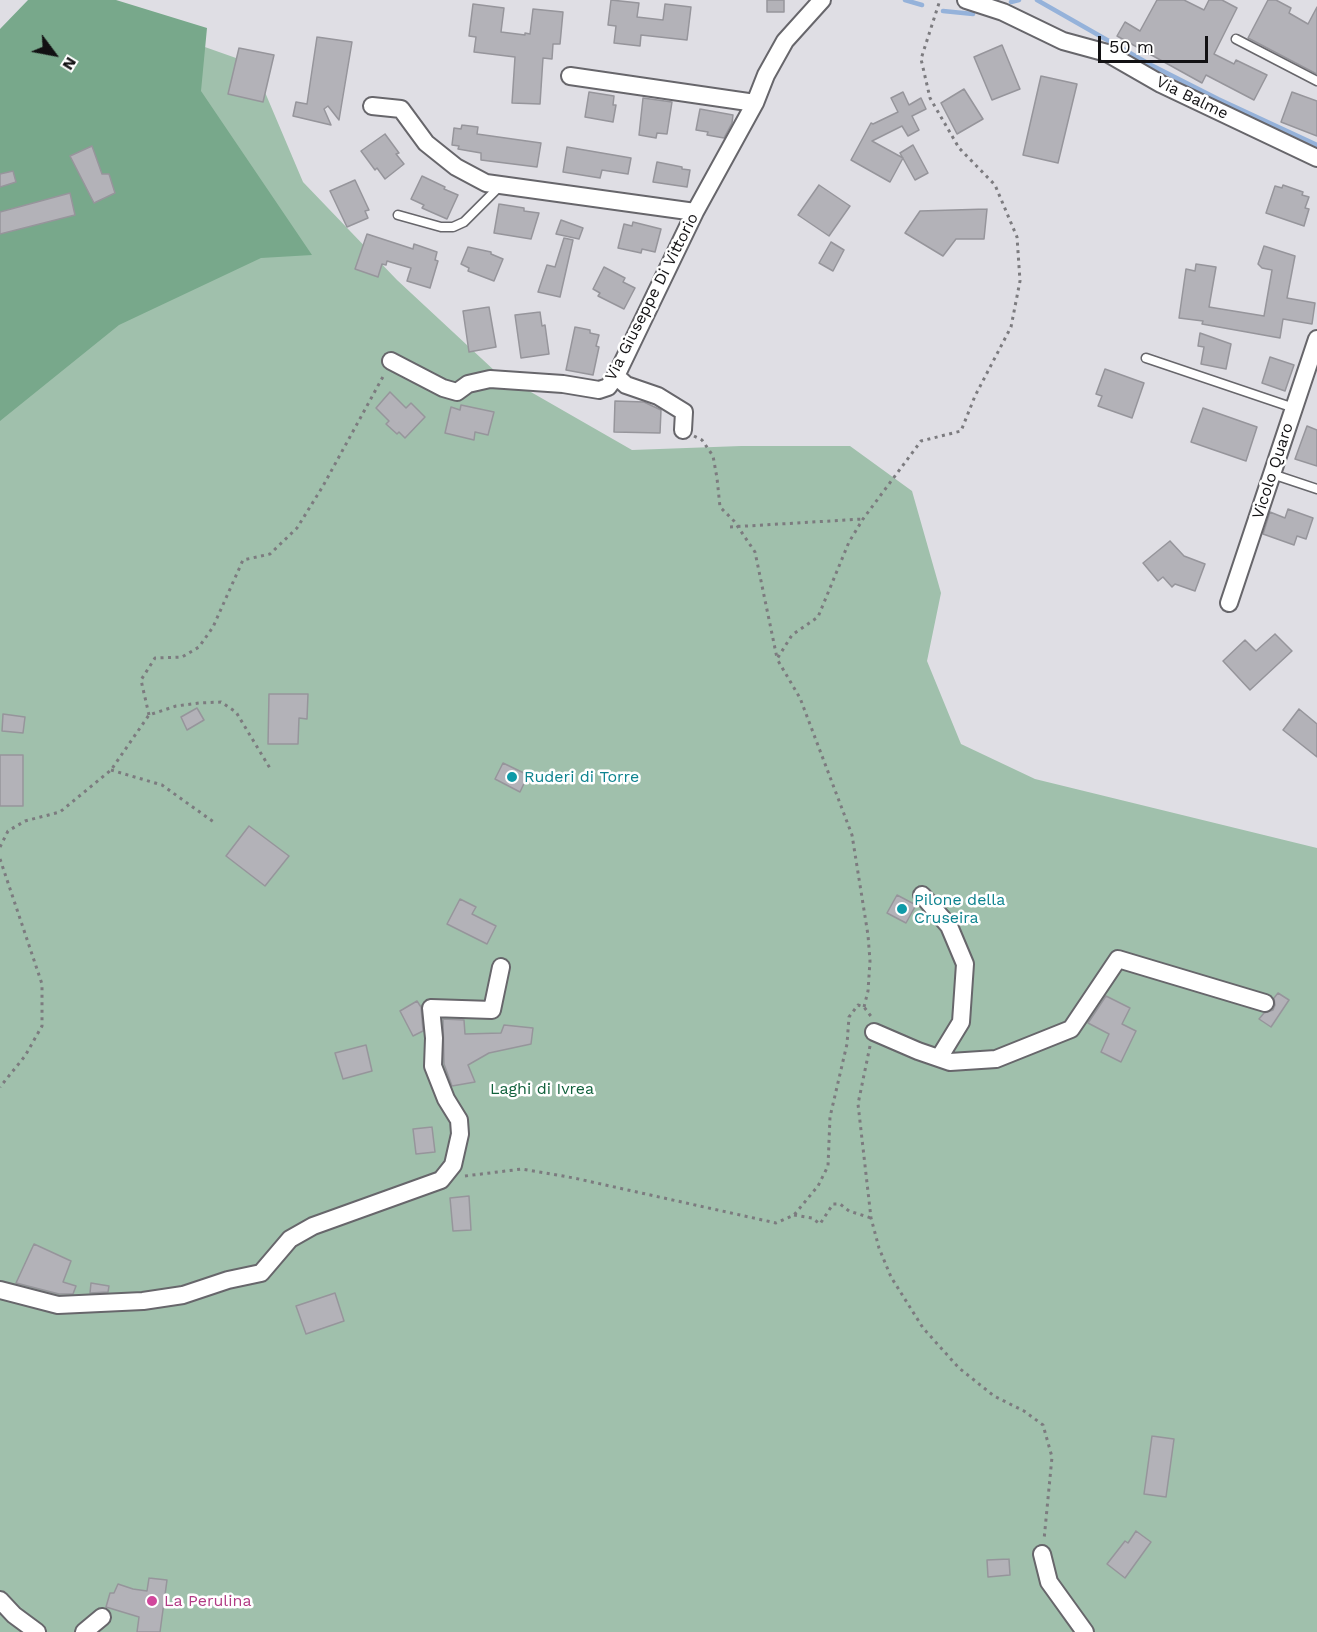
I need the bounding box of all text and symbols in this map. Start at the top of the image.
north arrow [24,24,84,84]
scale bar [1101,24,1210,62]
text: 50 m [1109,36,1154,57]
text: N [58,54,81,74]
street label: Via Balme [1153,72,1231,124]
street label: Via Giuseppe Di Vittorio [601,210,703,384]
street label: Vicolo Quaro [1248,421,1298,521]
place label: Ruderi di Torre [524,767,639,787]
marker: Ruderi di Torre [505,770,519,784]
place label: Pilone della Cruseira [914,890,1005,928]
marker: Pilone della Cruseira [895,902,909,916]
park label: Laghi di Ivrea [490,1079,594,1099]
place label: La Perulina [164,1591,251,1611]
marker: La Perulina [145,1594,159,1608]

